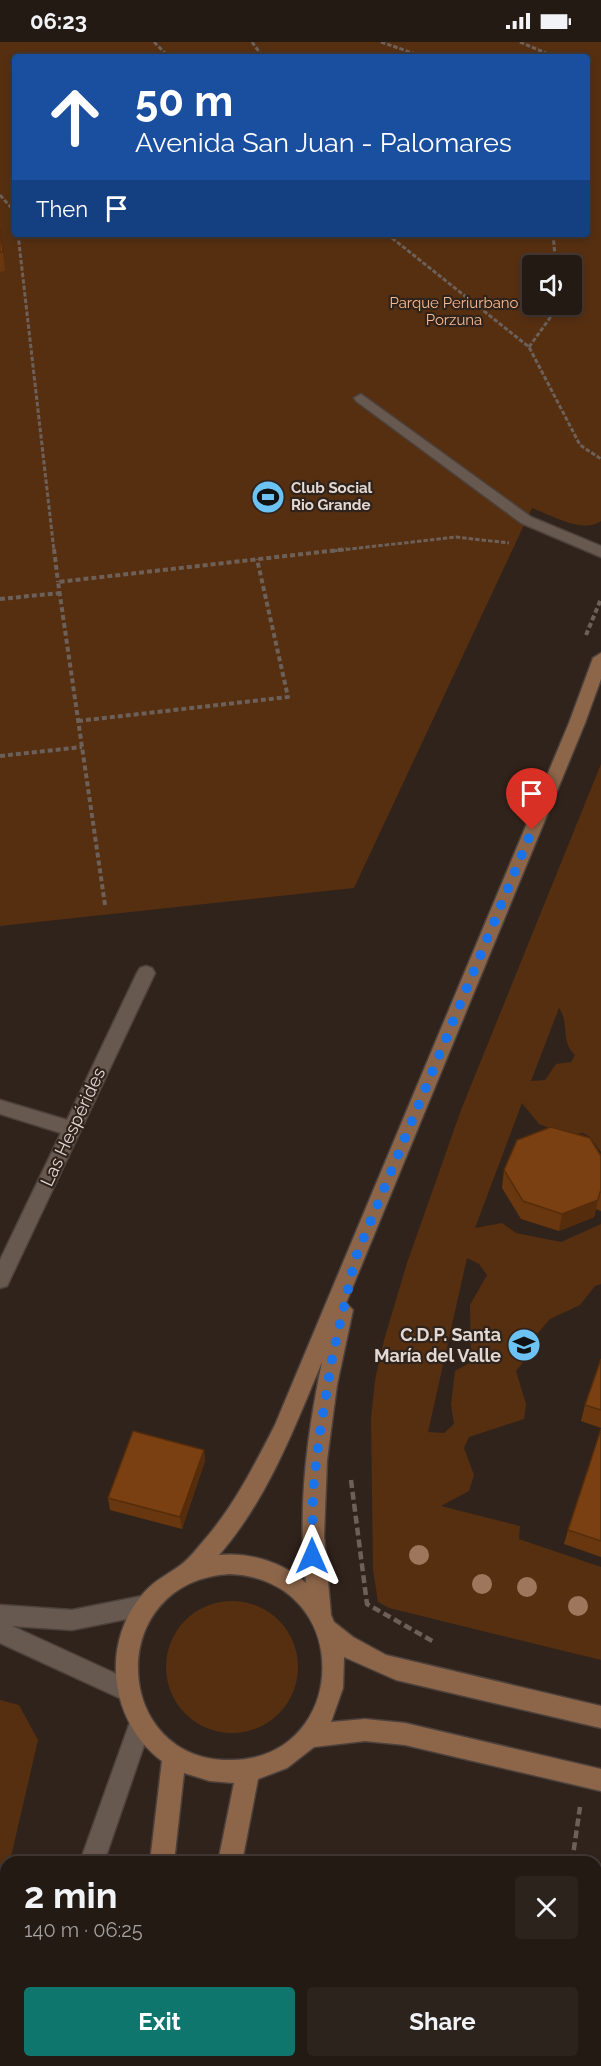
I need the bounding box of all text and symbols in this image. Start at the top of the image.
text: 06:23 [30,8,87,34]
text: 50 m [135,77,233,126]
icon: ahead [36,78,114,156]
text: Avenida San Juan - Palomares [135,127,512,158]
icon: arrive [100,192,133,225]
text: Then [36,196,88,222]
map controls [522,255,582,315]
button: sound [522,255,582,315]
park label: Parque Periurbano Porzuna [389,294,519,329]
sports icon: Club Social Rio Grande [250,479,286,515]
place label: Club Social Rio Grande [291,479,373,514]
pin [506,768,557,830]
icon: arrive [515,777,548,810]
street label: Las Hespérides [36,1064,109,1189]
place label: C.D.P. Santa María del Valle [374,1324,501,1366]
school or university icon: C.D.P. Santa María del Valle [506,1327,542,1363]
position arrow [280,1524,344,1588]
text: 2 min [24,1874,117,1916]
button: close [515,1876,578,1939]
text: 140 m · 06:25 [24,1918,143,1942]
button: Exit [24,1987,295,2056]
button: Share [307,1987,578,2056]

